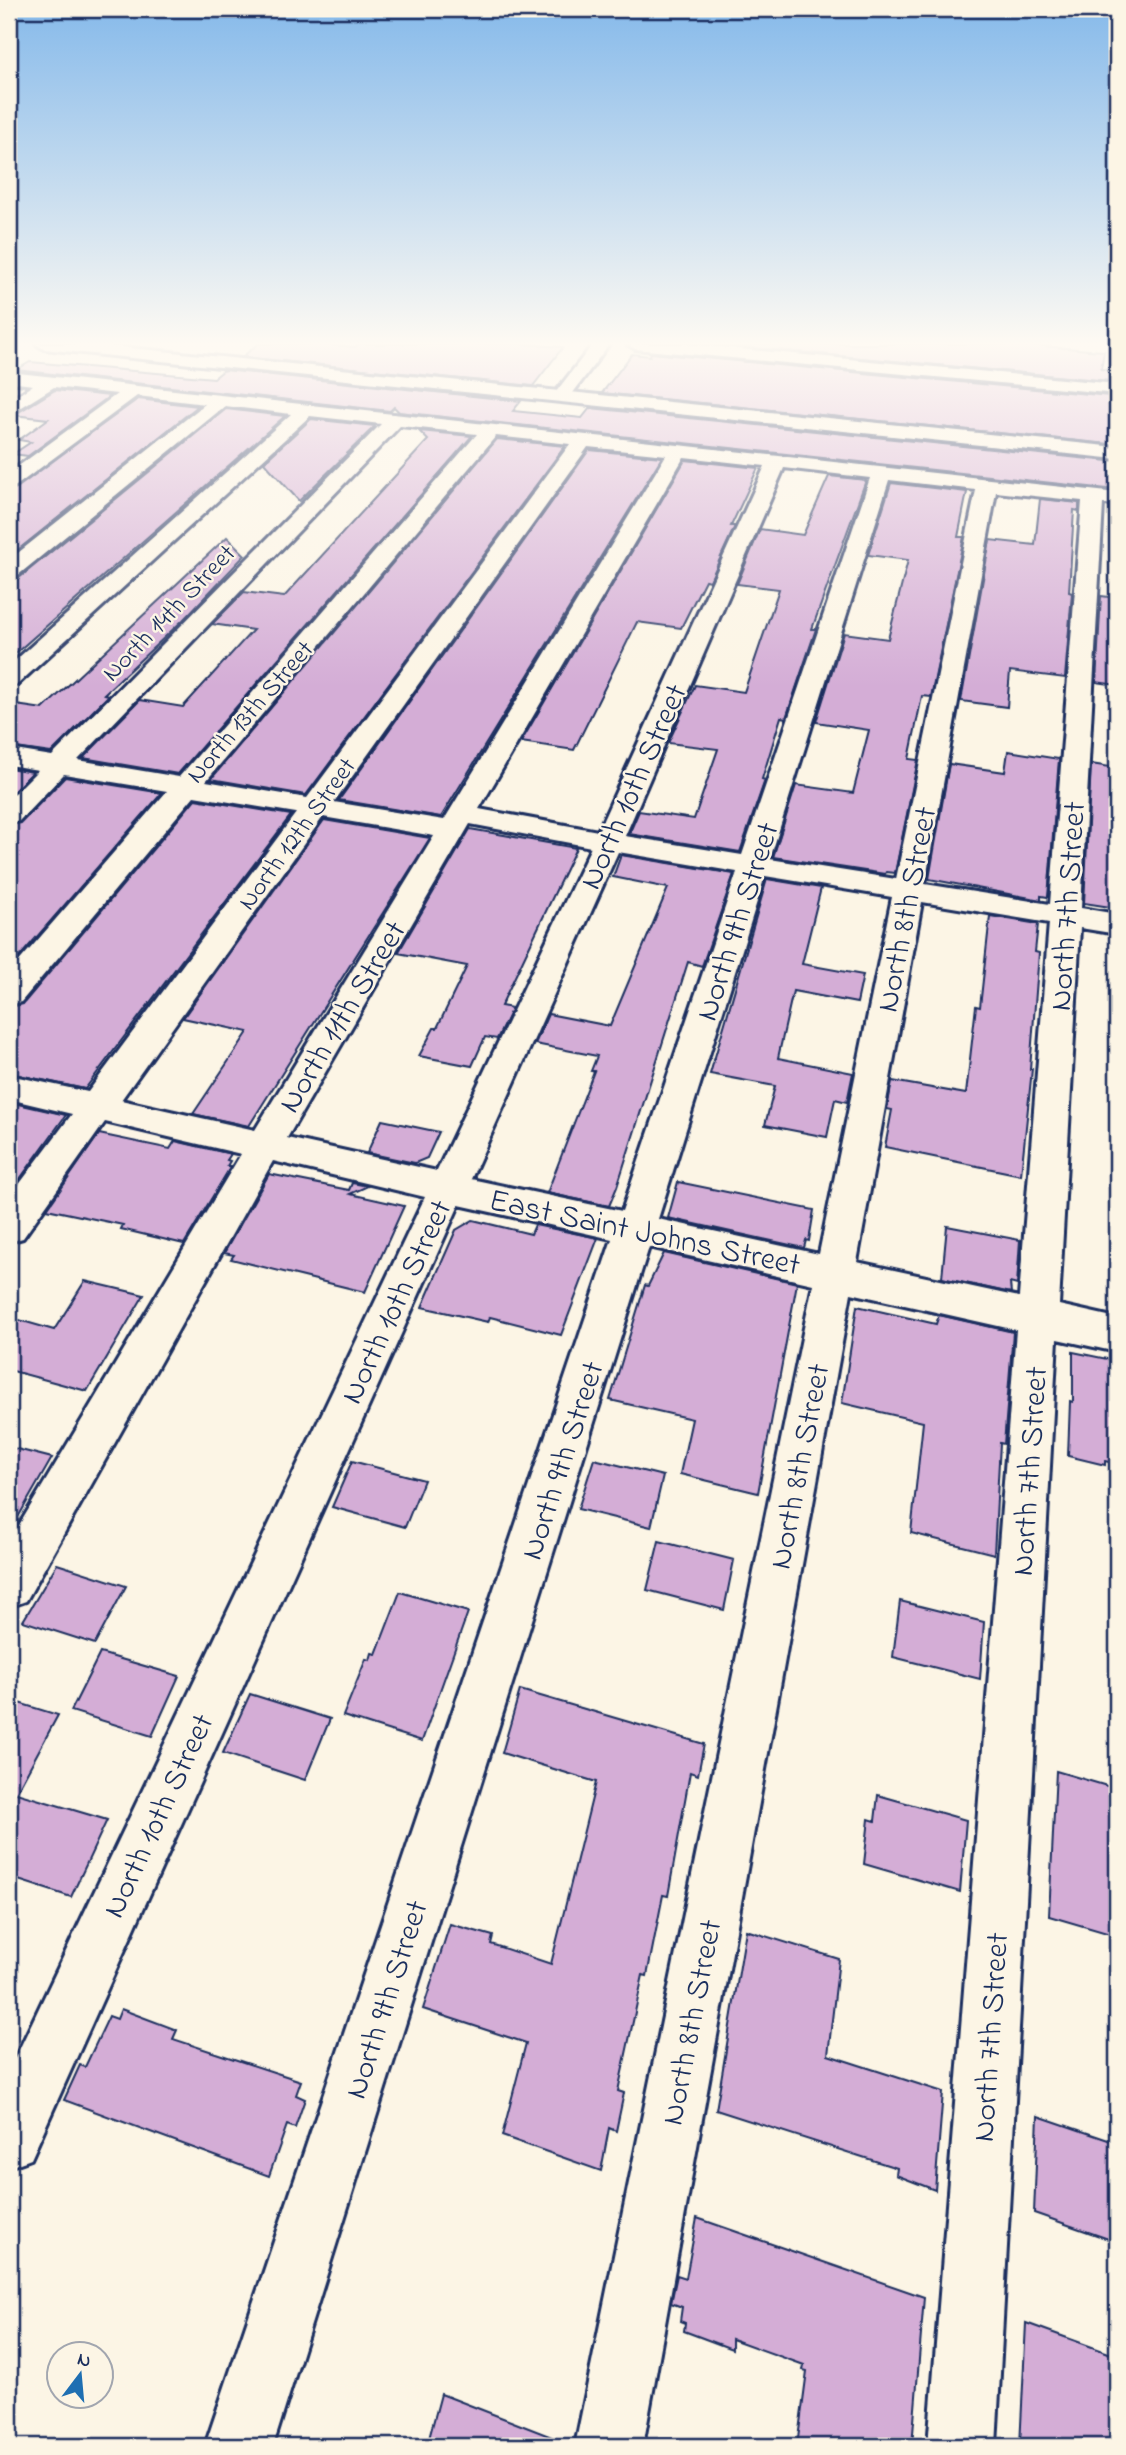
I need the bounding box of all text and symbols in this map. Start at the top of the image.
street label: North 14th Street [94,536,246,692]
street label: North 13th Street [178,633,324,793]
street label: North 10th Street [569,677,702,898]
street label: North 12th Street [230,750,367,919]
street label: North 7th Street [1039,800,1100,1013]
street label: North 8th Street [865,803,951,1017]
street label: North 9th Street [685,816,794,1027]
street label: North 11th Street [268,912,420,1123]
street label: East Saint Johns Street [484,1178,804,1290]
street label: North 10th Street [330,1192,466,1412]
street label: North 9th Street [510,1355,619,1566]
street label: North 8th Street [758,1360,844,1574]
street label: North 7th Street [1001,1365,1062,1578]
street label: North 10th Street [92,1706,228,1926]
street label: North 9th Street [334,1894,443,2105]
street label: North 8th Street [650,1916,736,2130]
street label: North 7th Street [962,1931,1023,2144]
north arrow [46,2340,116,2410]
text: N [74,2346,94,2376]

